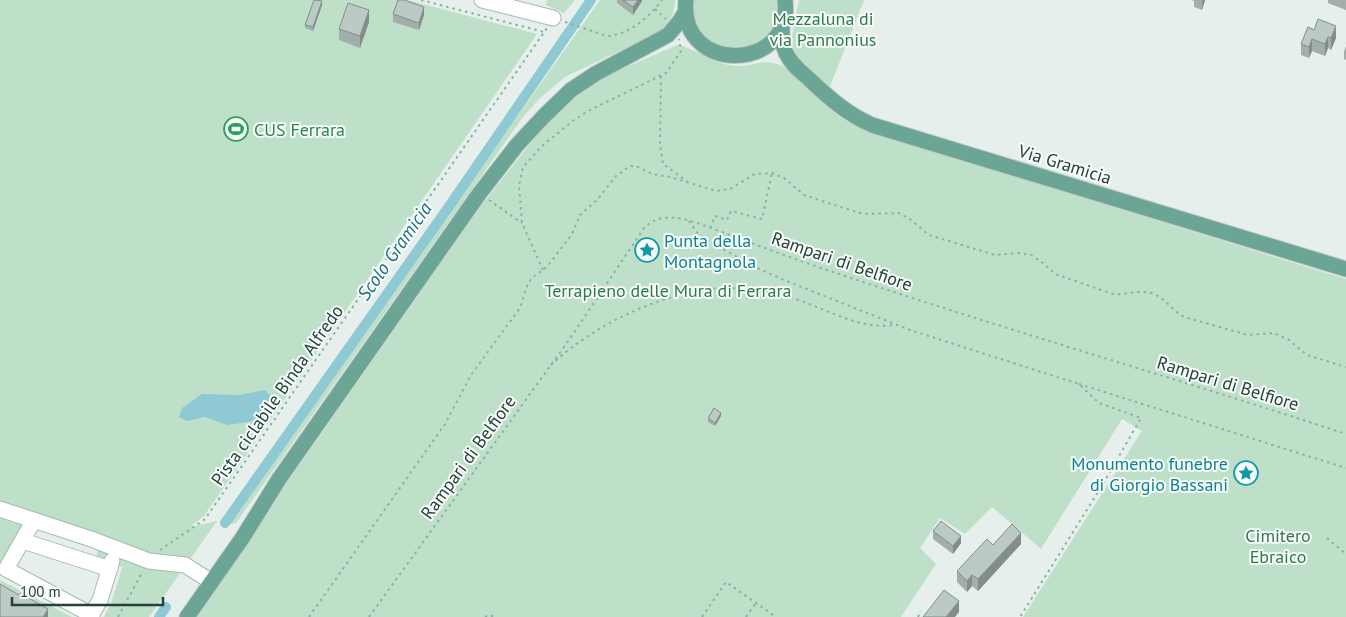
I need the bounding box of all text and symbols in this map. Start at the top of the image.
park label: Mezzaluna di via Pannonius [770,7,876,51]
sports icon: CUS Ferrara [223,116,249,142]
place label: CUS Ferrara [254,118,345,141]
street label: Via Gramicia [1015,139,1114,189]
water label: Scolo Gramicia [351,197,437,305]
street label: Rampari di Belfiore [769,226,915,296]
place label: Punta della Montagnola [664,229,756,273]
place icon: Punta della Montagnola [634,237,660,263]
park label: Terrapieno delle Mura di Ferrara [544,279,792,302]
street label: Pista ciclabile Binda Alfredo [206,300,348,490]
street label: Rampari di Belfiore [1154,350,1302,416]
street label: Rampari di Belfiore [415,391,521,523]
place label: Monumento funebre di Giorgio Bassani [1071,452,1228,496]
place icon: Monumento funebre di Giorgio Bassani [1233,460,1259,486]
park label: Cimitero Ebraico [1245,524,1311,568]
scale bar [12,574,164,606]
text: 100 m [20,582,61,601]

